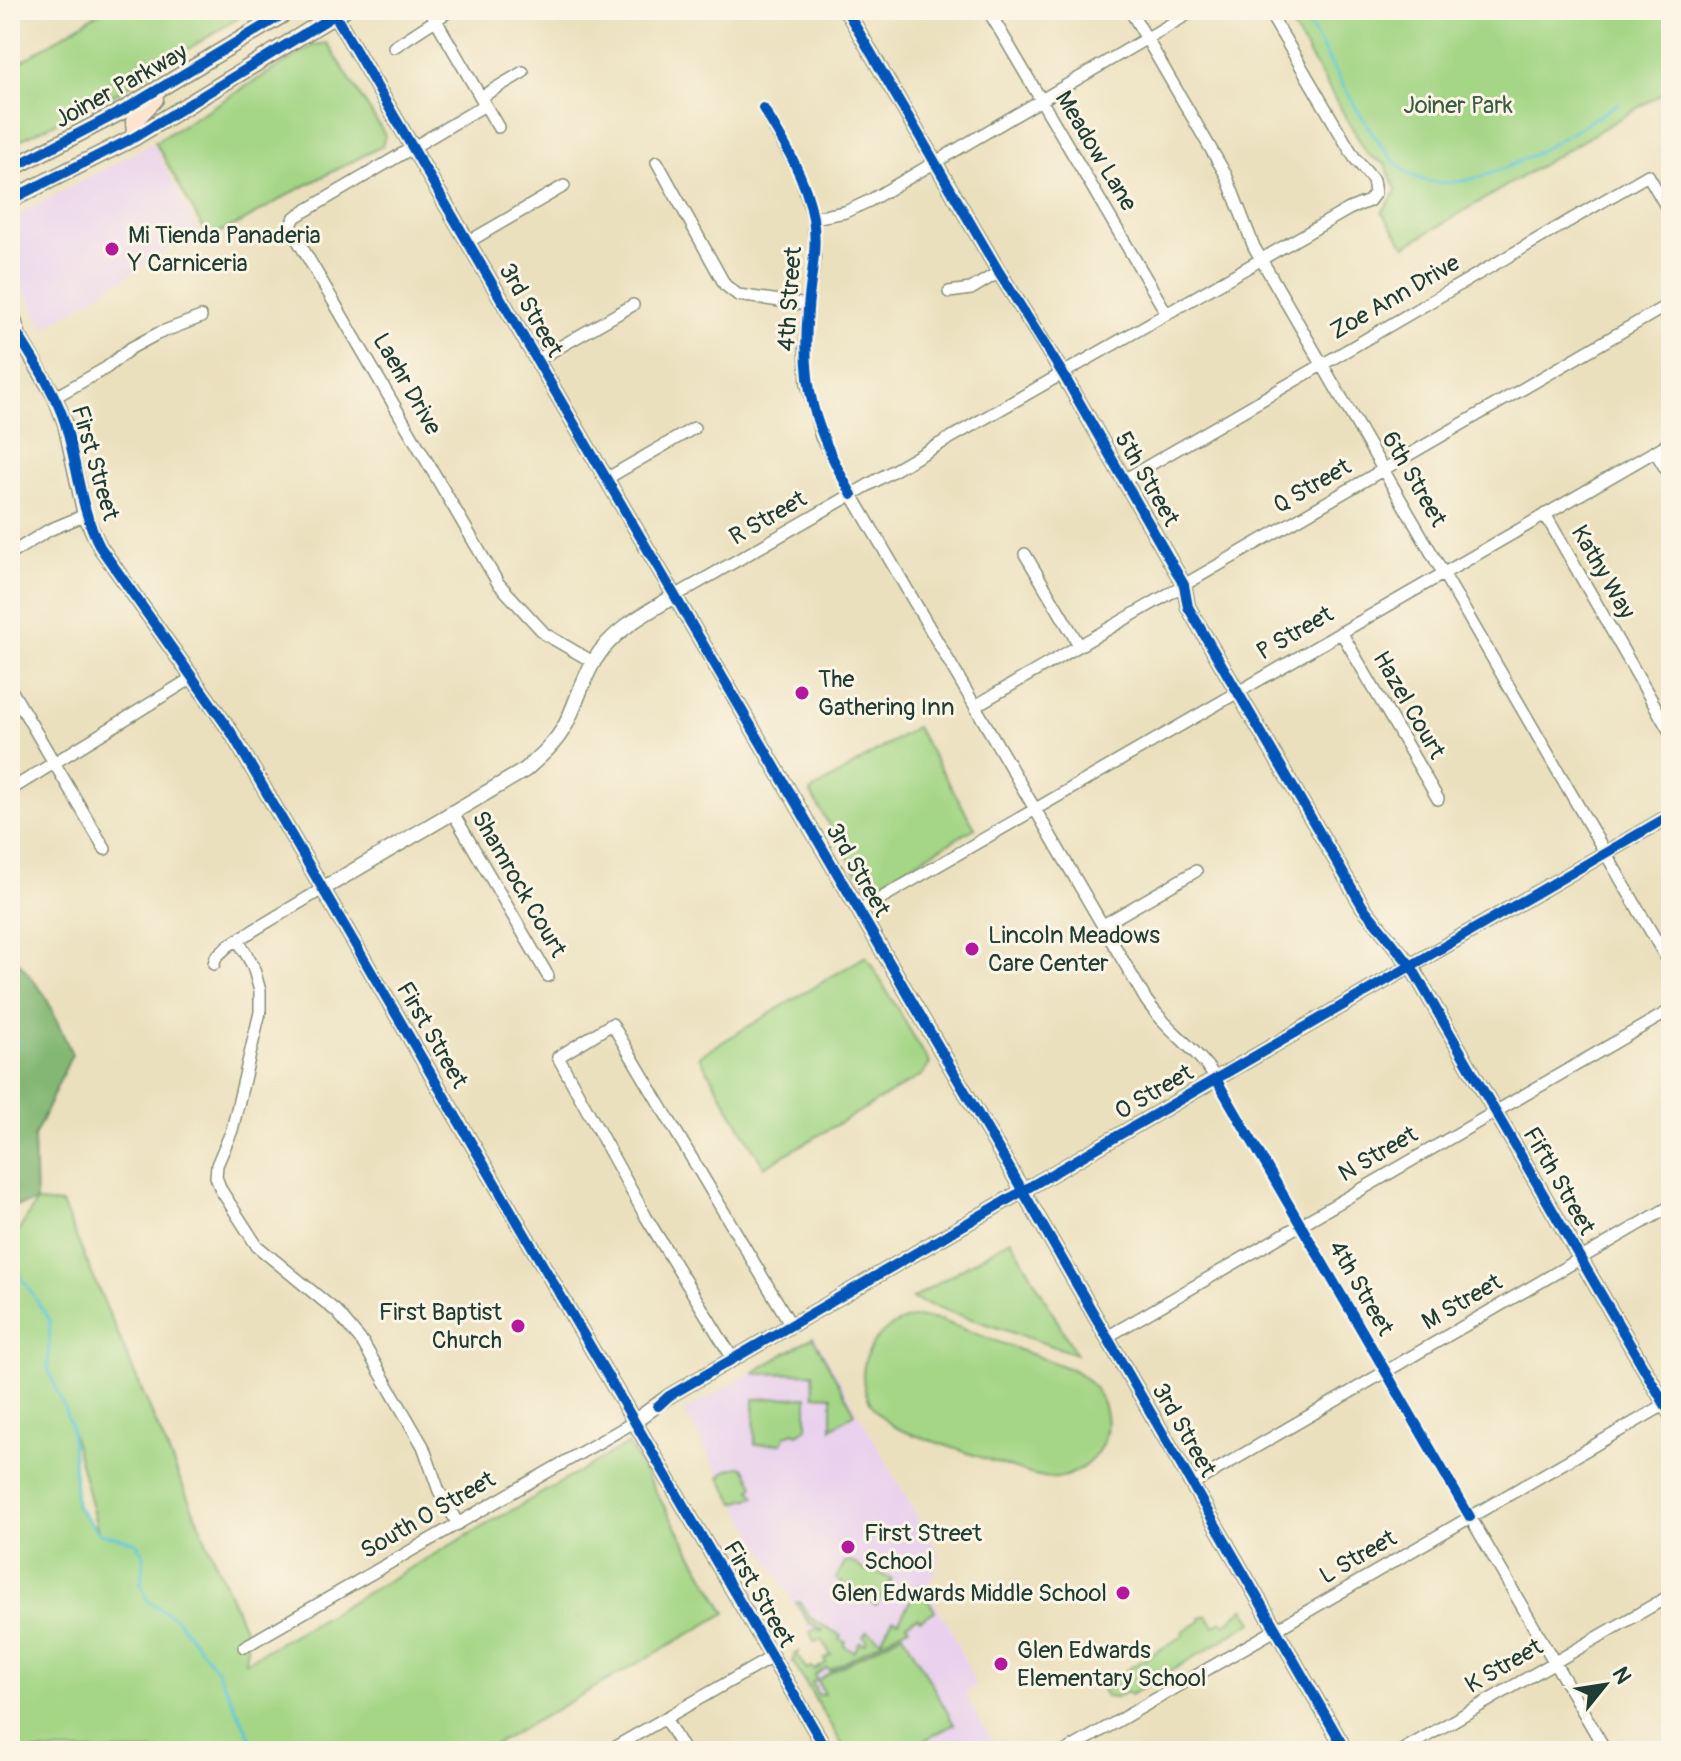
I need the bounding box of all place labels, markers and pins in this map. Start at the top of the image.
place label: Mi Tienda Panaderia Y Carniceria [127,221,321,278]
marker: Mi Tienda Panaderia Y Carniceria [103,240,121,258]
place label: The Gathering Inn [818,665,955,722]
marker: The Gathering Inn [793,684,811,702]
place label: Lincoln Meadows Care Center [988,921,1160,978]
marker: Lincoln Meadows Care Center [963,940,981,958]
place label: First Baptist Church [379,1298,502,1355]
marker: First Baptist Church [509,1317,527,1335]
place label: First Street School [864,1519,982,1576]
marker: First Street School [839,1538,857,1556]
place label: Glen Edwards Middle School [831,1579,1107,1608]
marker: Glen Edwards Middle School [1114,1584,1132,1602]
place label: Glen Edwards Elementary School [1017,1636,1207,1693]
marker: Glen Edwards Elementary School [992,1655,1010,1673]

